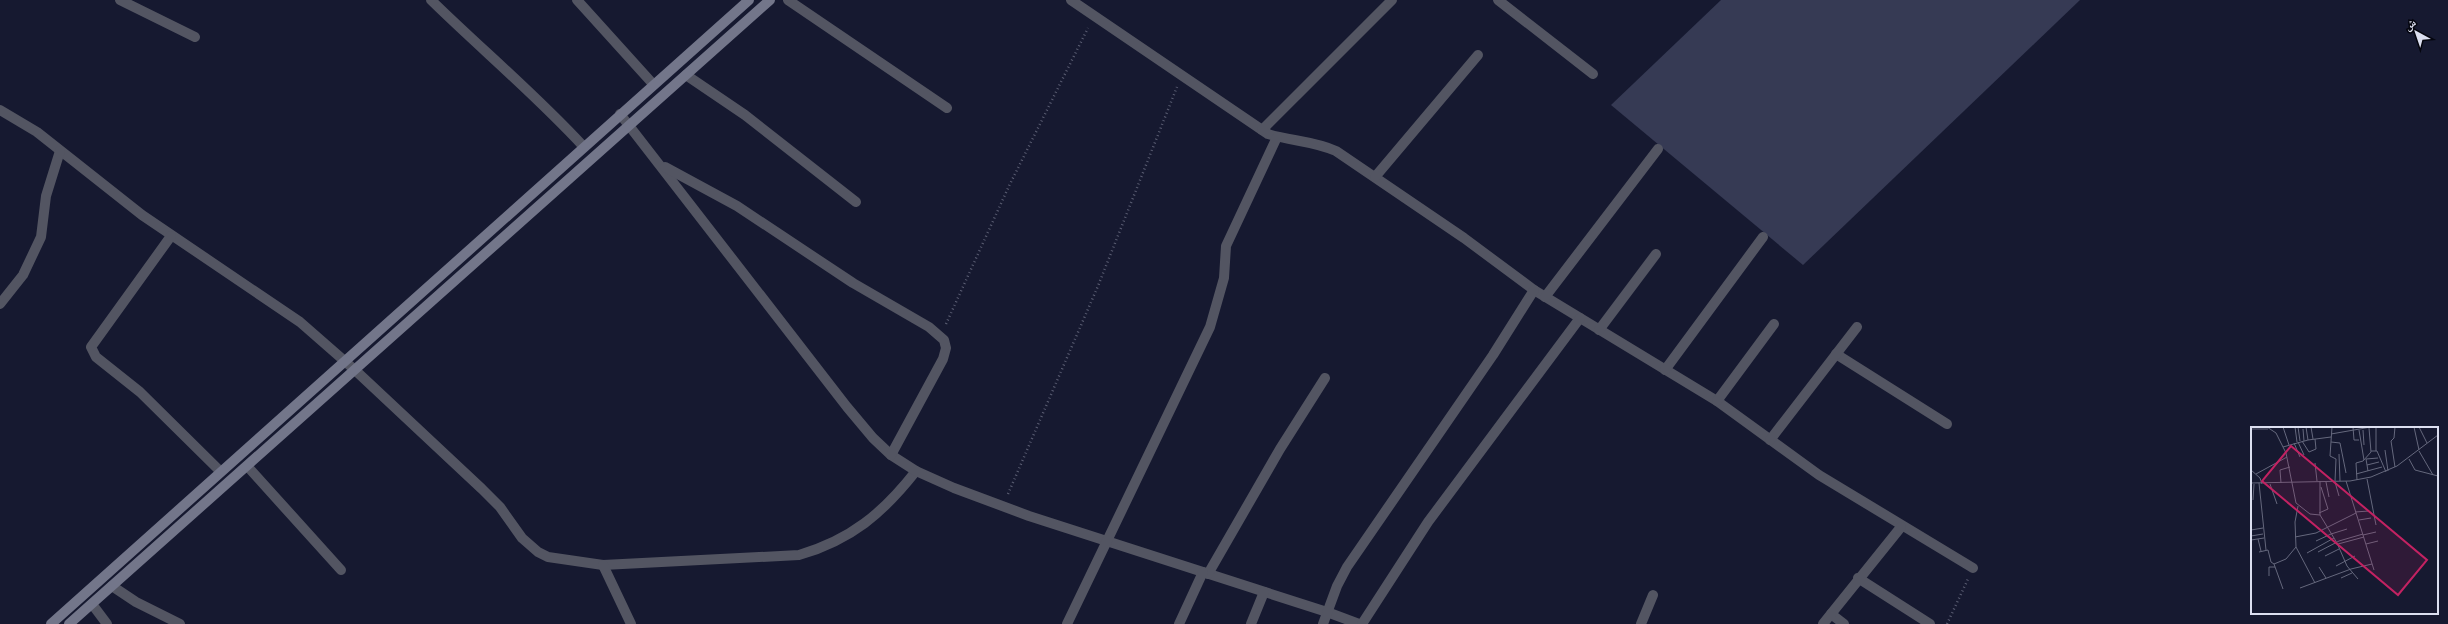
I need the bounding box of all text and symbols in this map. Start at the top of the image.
north arrow [2396,12,2436,52]
text: ش [2400,14,2419,34]
inset map [2251,427,2438,614]

